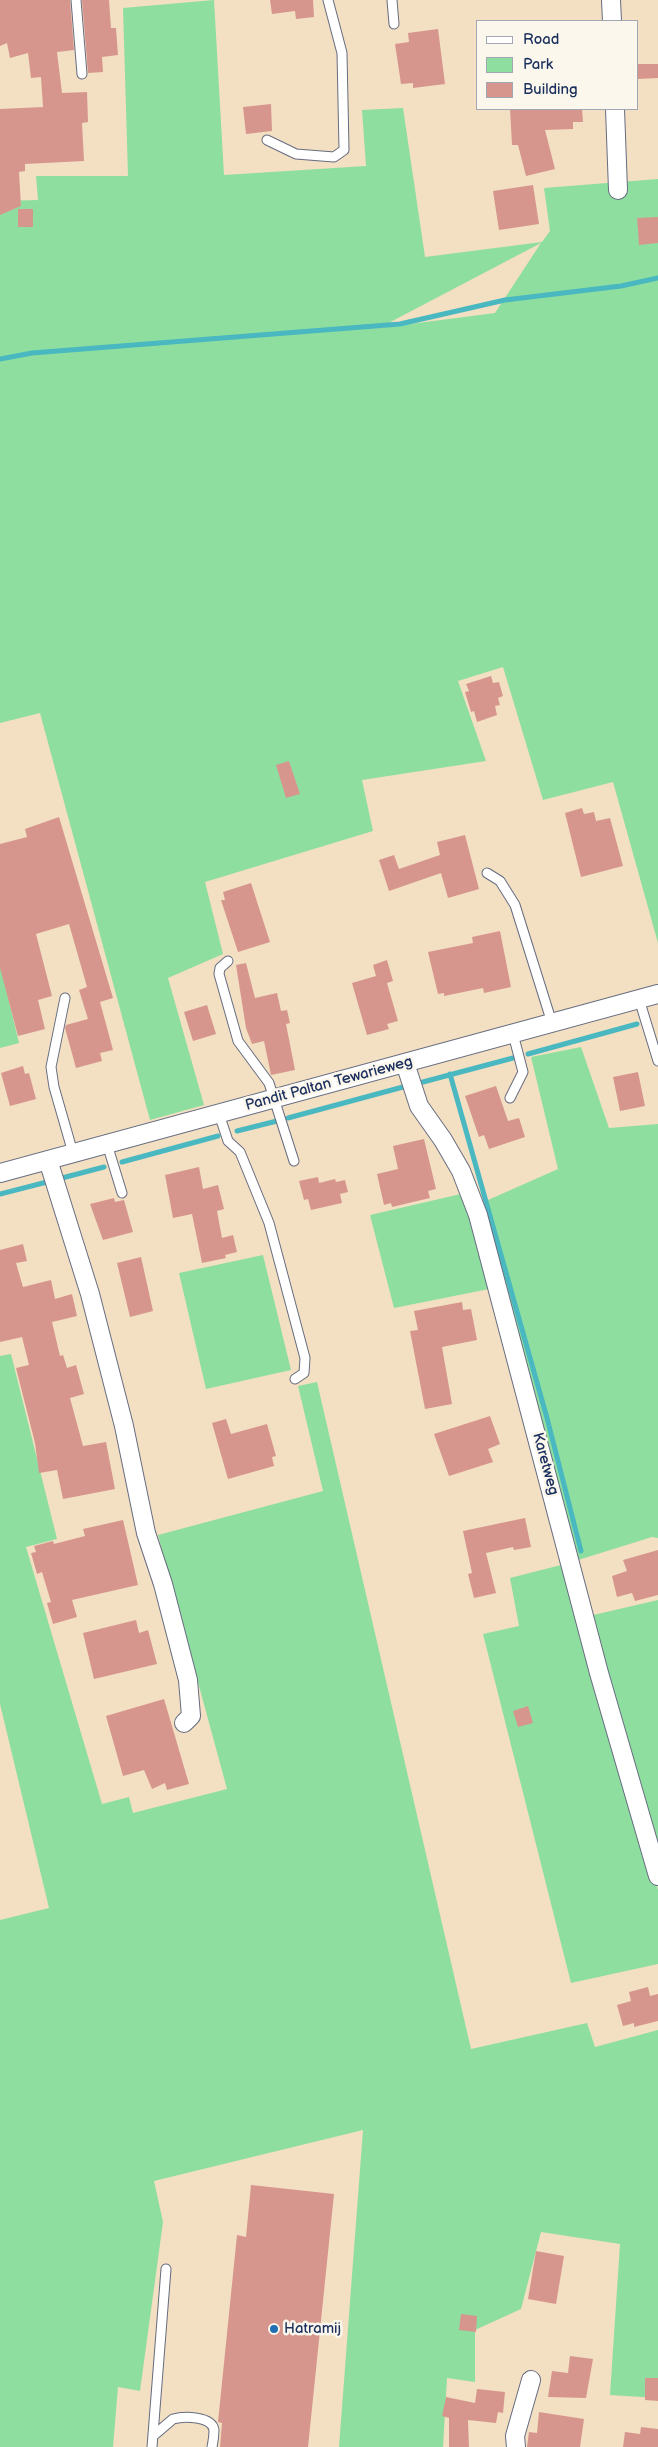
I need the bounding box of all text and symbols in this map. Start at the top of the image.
legend [476,20,638,110]
text: Road [523,30,559,49]
text: Park [523,55,553,74]
text: Building [523,80,578,99]
street label: Pandit Paltan Tewarieweg [243,1053,415,1115]
street label: Karetweg [528,1431,562,1497]
place label: Hatramij [284,2320,341,2338]
marker: Hatramij [268,2323,280,2335]

